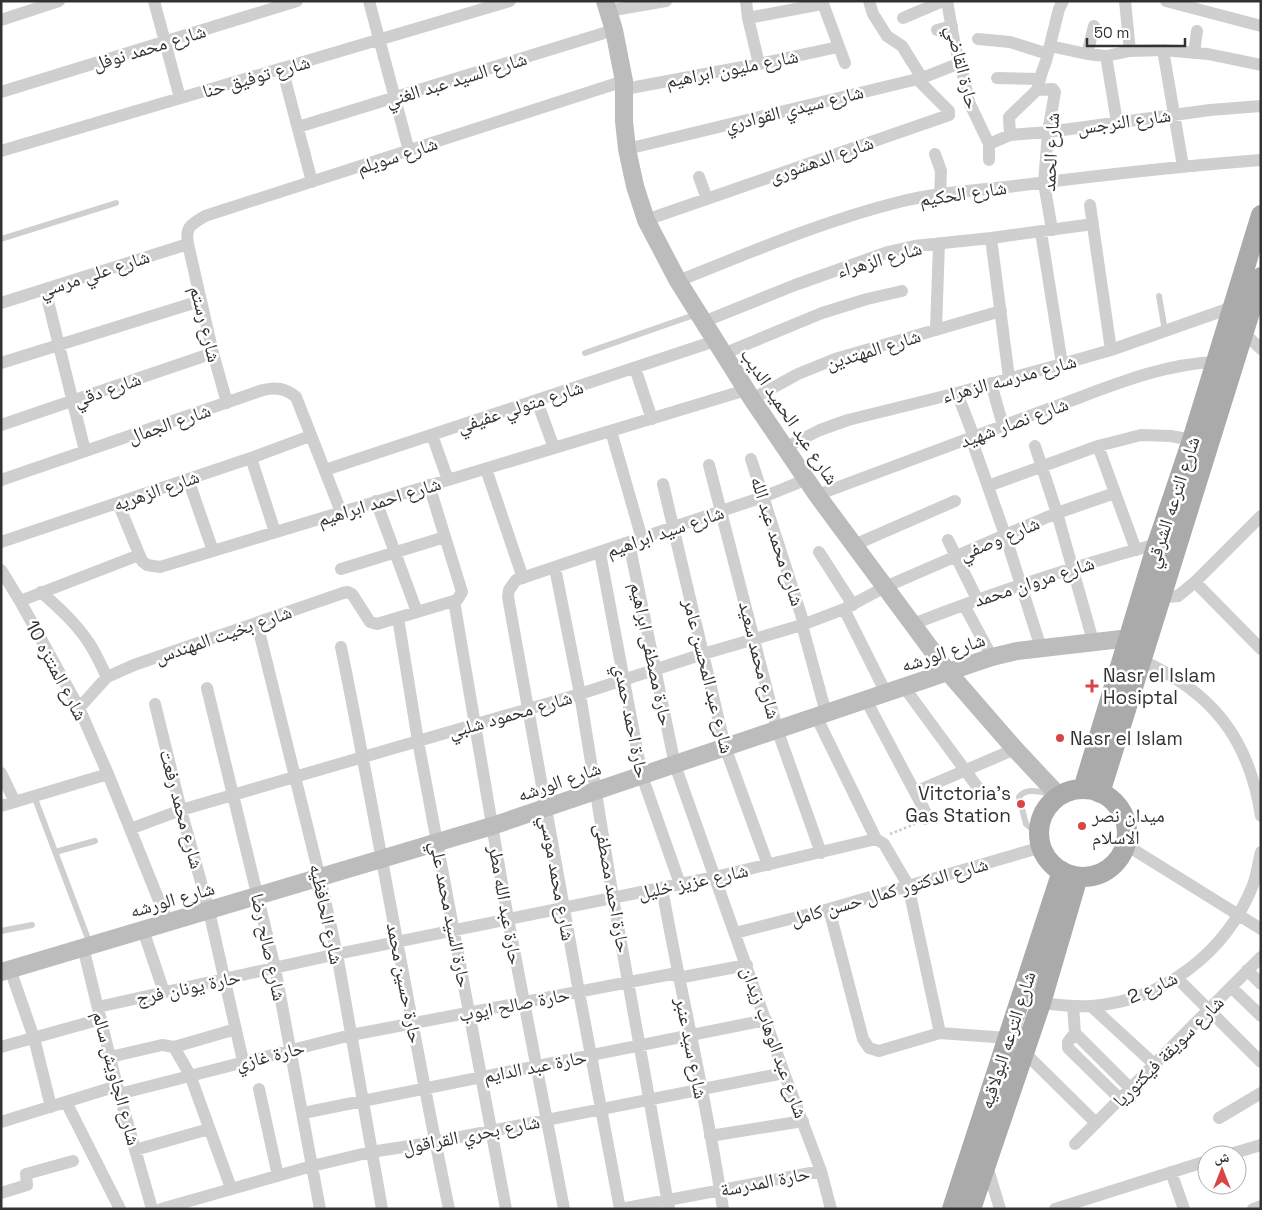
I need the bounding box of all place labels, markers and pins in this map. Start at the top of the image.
place label: Nasr el Islam Hosiptal [1103,663,1216,710]
marker: Nasr el Islam Hosiptal [1085,679,1099,693]
place label: Nasr el Islam [1070,726,1183,751]
marker: Nasr el Islam [1054,732,1066,744]
place label: Vitctoria's Gas Station [905,781,1011,828]
marker: Vitctoria's Gas Station [1015,798,1027,810]
place label: ميدان نصر الاسلام [1091,803,1165,851]
marker: ميدان نصر الاسلام [1076,820,1088,832]

